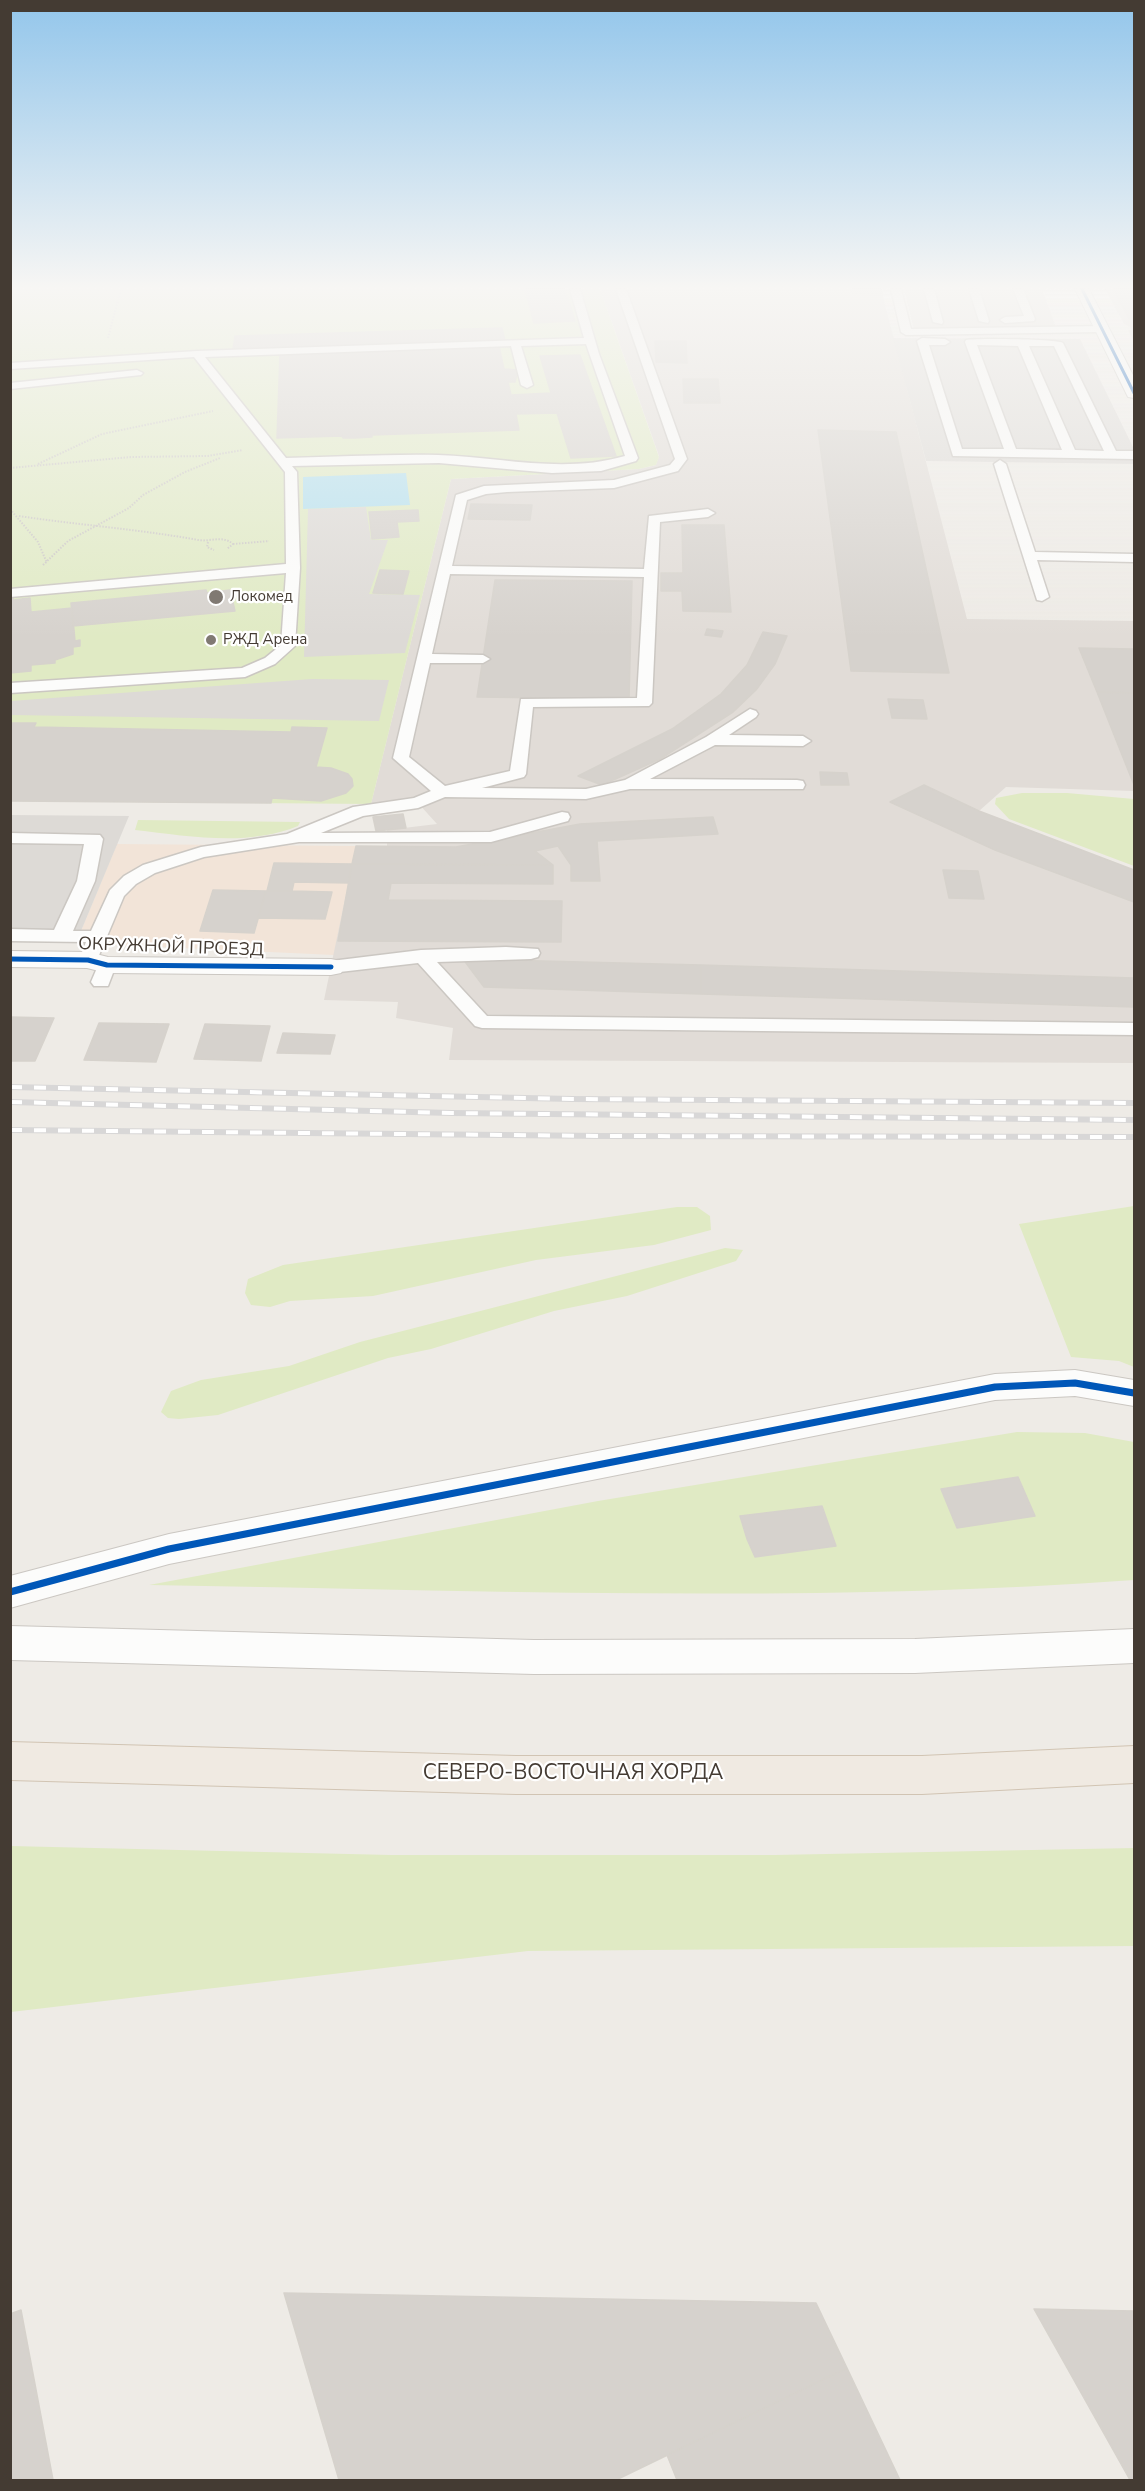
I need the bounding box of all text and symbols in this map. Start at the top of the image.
marker: Локомед [207,588,225,606]
place label: Локомед [230,588,293,606]
place label: РЖД Арена [223,631,307,649]
marker: РЖД Арена [204,633,218,647]
street label: ОКРУЖНОЙ ПРОЕЗД [78,934,264,962]
street label: СЕВЕРО-ВОСТОЧНАЯ ХОРДА [423,1761,723,1787]

